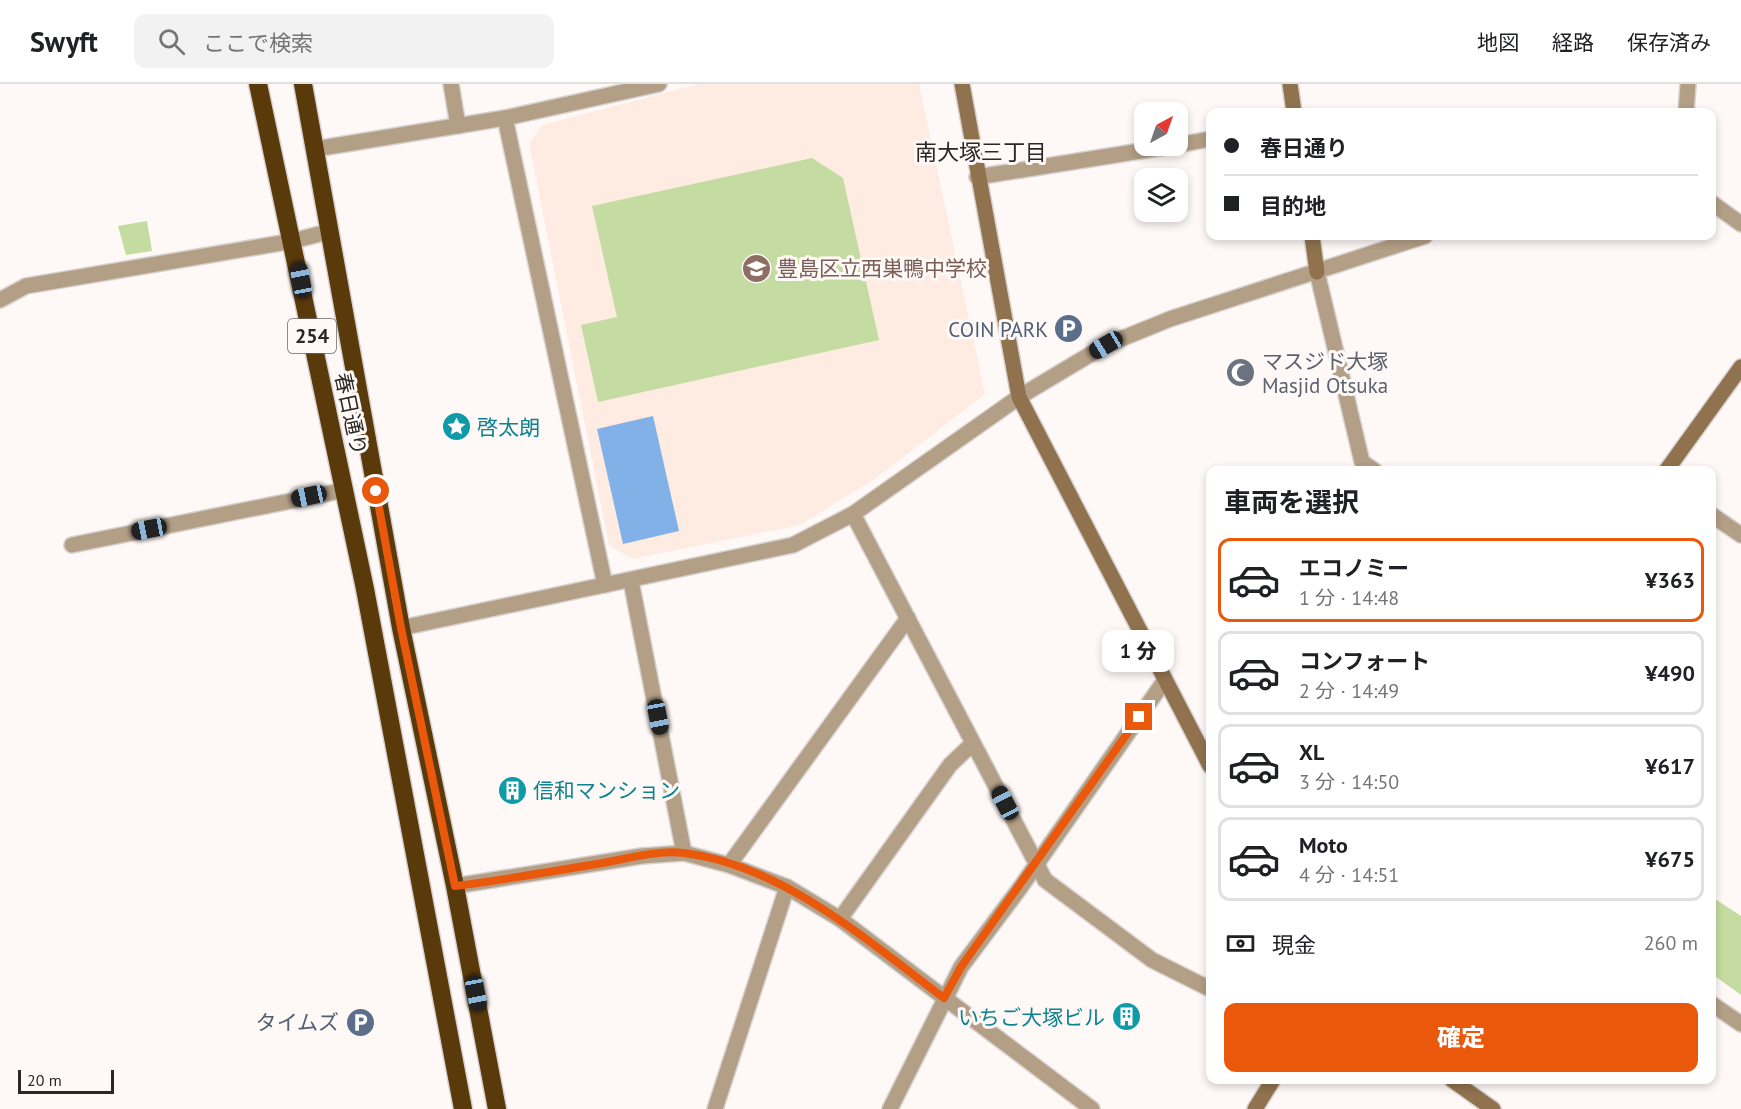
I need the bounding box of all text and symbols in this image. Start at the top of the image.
search box [134,14,554,68]
text: Swyft [30,23,98,60]
icon: search [155,25,188,58]
text: ここで検索 [203,29,313,57]
text: 地図 [1477,29,1519,56]
text: 経路 [1552,29,1594,56]
text: 保存済み [1627,29,1711,56]
north arrow [1134,102,1188,156]
map controls [1134,102,1188,222]
text: 春日通り [1260,134,1348,162]
district label: 南大塚三丁目 [915,138,1047,166]
button: layers [1134,168,1188,222]
text: 目的地 [1260,192,1326,220]
school or university icon: 豊島区立西巣鴨中学校 [740,252,772,284]
place label: 豊島区立西巣鴨中学校 [777,255,987,282]
car [289,261,313,299]
parking icon: COIN PARK [1053,313,1085,345]
place label: COIN PARK [948,316,1048,343]
road number: 254 [288,319,336,353]
car [1086,328,1126,362]
place label: マスジド大塚 Masjid Otsuka [1262,348,1388,399]
mosque icon: マスジド大塚 Masjid Otsuka [1225,357,1257,389]
street label: 春日通り [329,370,373,458]
place icon: 啓太朗 [440,411,472,443]
place label: 啓太朗 [477,414,540,441]
route start [362,477,389,504]
car [290,483,328,509]
text: 車両を選択 [1224,485,1359,519]
car [130,517,168,541]
icon: car [1227,553,1281,607]
text: エコノミー [1299,554,1409,582]
text: ¥363 [1645,566,1695,594]
text: 1 分 · 14:48 [1299,585,1399,611]
callout: 1 分 [1103,630,1175,672]
text: 1 分 [1120,638,1156,664]
icon: car [1227,646,1281,700]
text: コンフォート [1299,647,1430,675]
text: ¥490 [1645,659,1695,687]
text: 2 分 · 14:49 [1299,678,1399,704]
car [646,698,670,736]
route end [1125,703,1152,730]
text: XL [1299,738,1324,766]
icon: car [1227,739,1281,793]
text: ¥617 [1645,752,1695,780]
text: 3 分 · 14:50 [1299,769,1399,795]
building icon: 信和マンション [496,774,528,806]
place label: 信和マンション [533,777,680,804]
car [989,783,1021,823]
text: Moto [1299,831,1348,859]
icon: car [1227,832,1281,886]
text: ¥675 [1645,845,1695,873]
text: 4 分 · 14:51 [1299,862,1399,888]
icon: cash [1224,927,1257,960]
text: 260 m [1644,930,1698,956]
text: 現金 [1272,931,1316,959]
car [464,974,488,1012]
building icon: いちご大塚ビル [1110,1001,1142,1033]
button: 確定 [1224,1003,1698,1072]
place label: いちご大塚ビル [958,1004,1105,1031]
parking icon: タイムズ [344,1006,376,1038]
place label: タイムズ [255,1009,339,1036]
scale bar [18,1067,114,1094]
text: 20 m [27,1070,62,1090]

